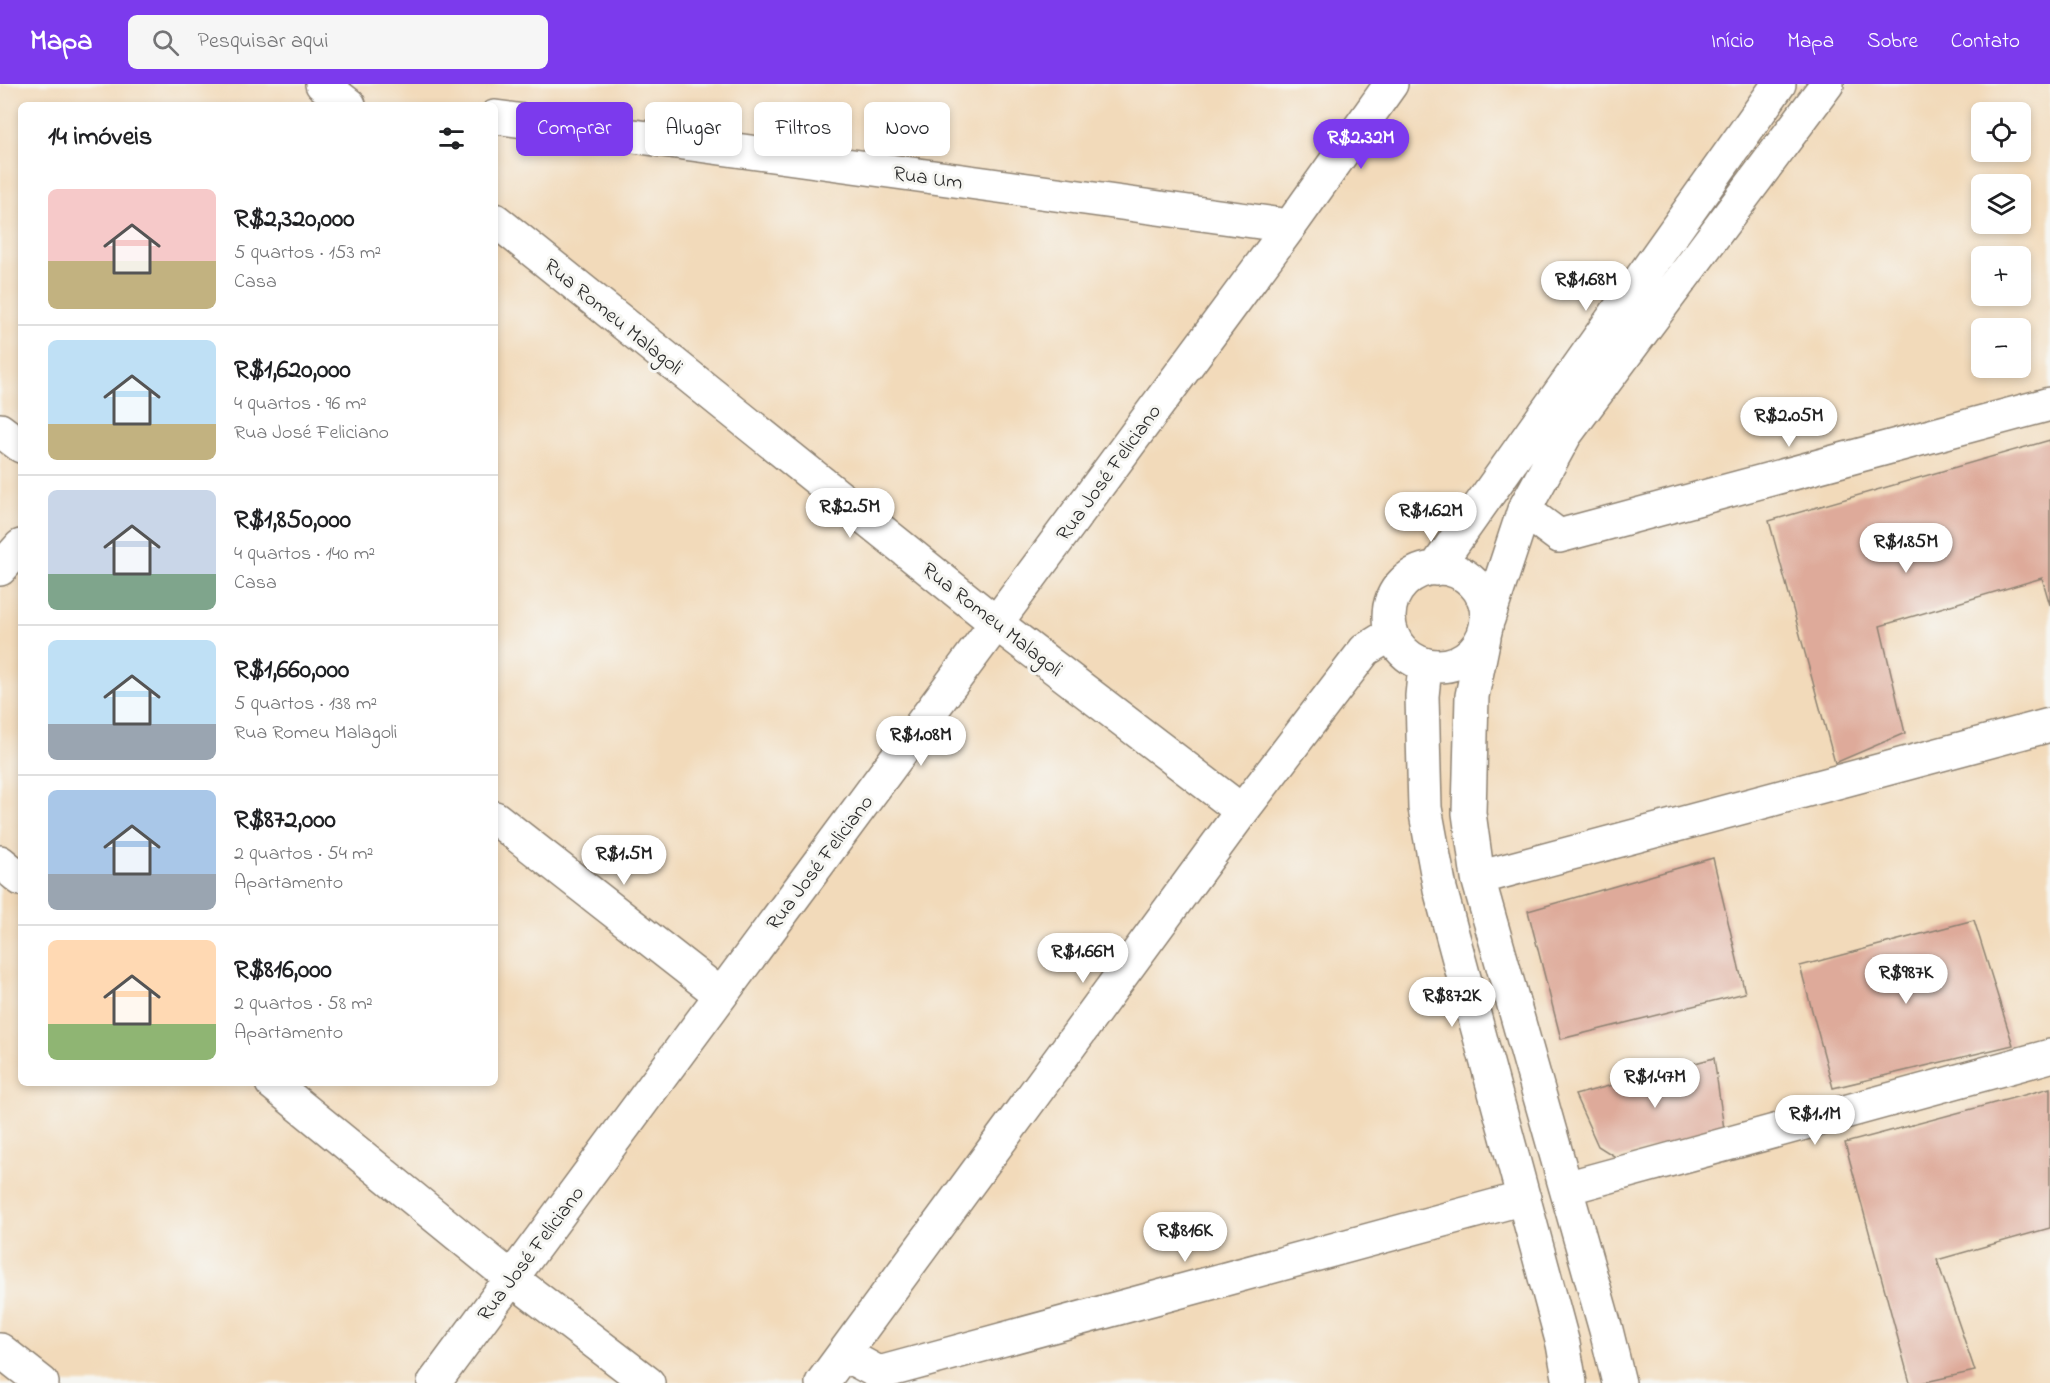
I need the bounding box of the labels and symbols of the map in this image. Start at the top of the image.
pin: R$2.32M [1306,119,1416,170]
street label: Rua Um [891,159,964,199]
street label: Rua Romeu Malagoli [535,252,689,385]
pin: R$1.68M [1531,261,1641,312]
pin: R$2.05M [1734,397,1844,448]
street label: Rua José Feliciano [1050,398,1170,548]
pin: R$2.5M [801,488,899,539]
pin: R$1.62M [1376,492,1486,543]
pin: R$1.85M [1851,523,1961,574]
street label: Rua Romeu Malagoli [914,556,1069,687]
pin: R$1.08M [866,716,976,767]
street label: Rua José Feliciano [760,789,882,937]
pin: R$1.5M [575,835,673,886]
pin: R$1.66M [1028,933,1138,984]
pin: R$987K [1857,954,1955,1005]
pin: R$872K [1403,977,1501,1028]
pin: R$1.47M [1600,1058,1710,1109]
pin: R$1.1M [1766,1095,1864,1146]
street label: Rua José Feliciano [471,1180,593,1328]
pin: R$816K [1136,1212,1234,1263]

